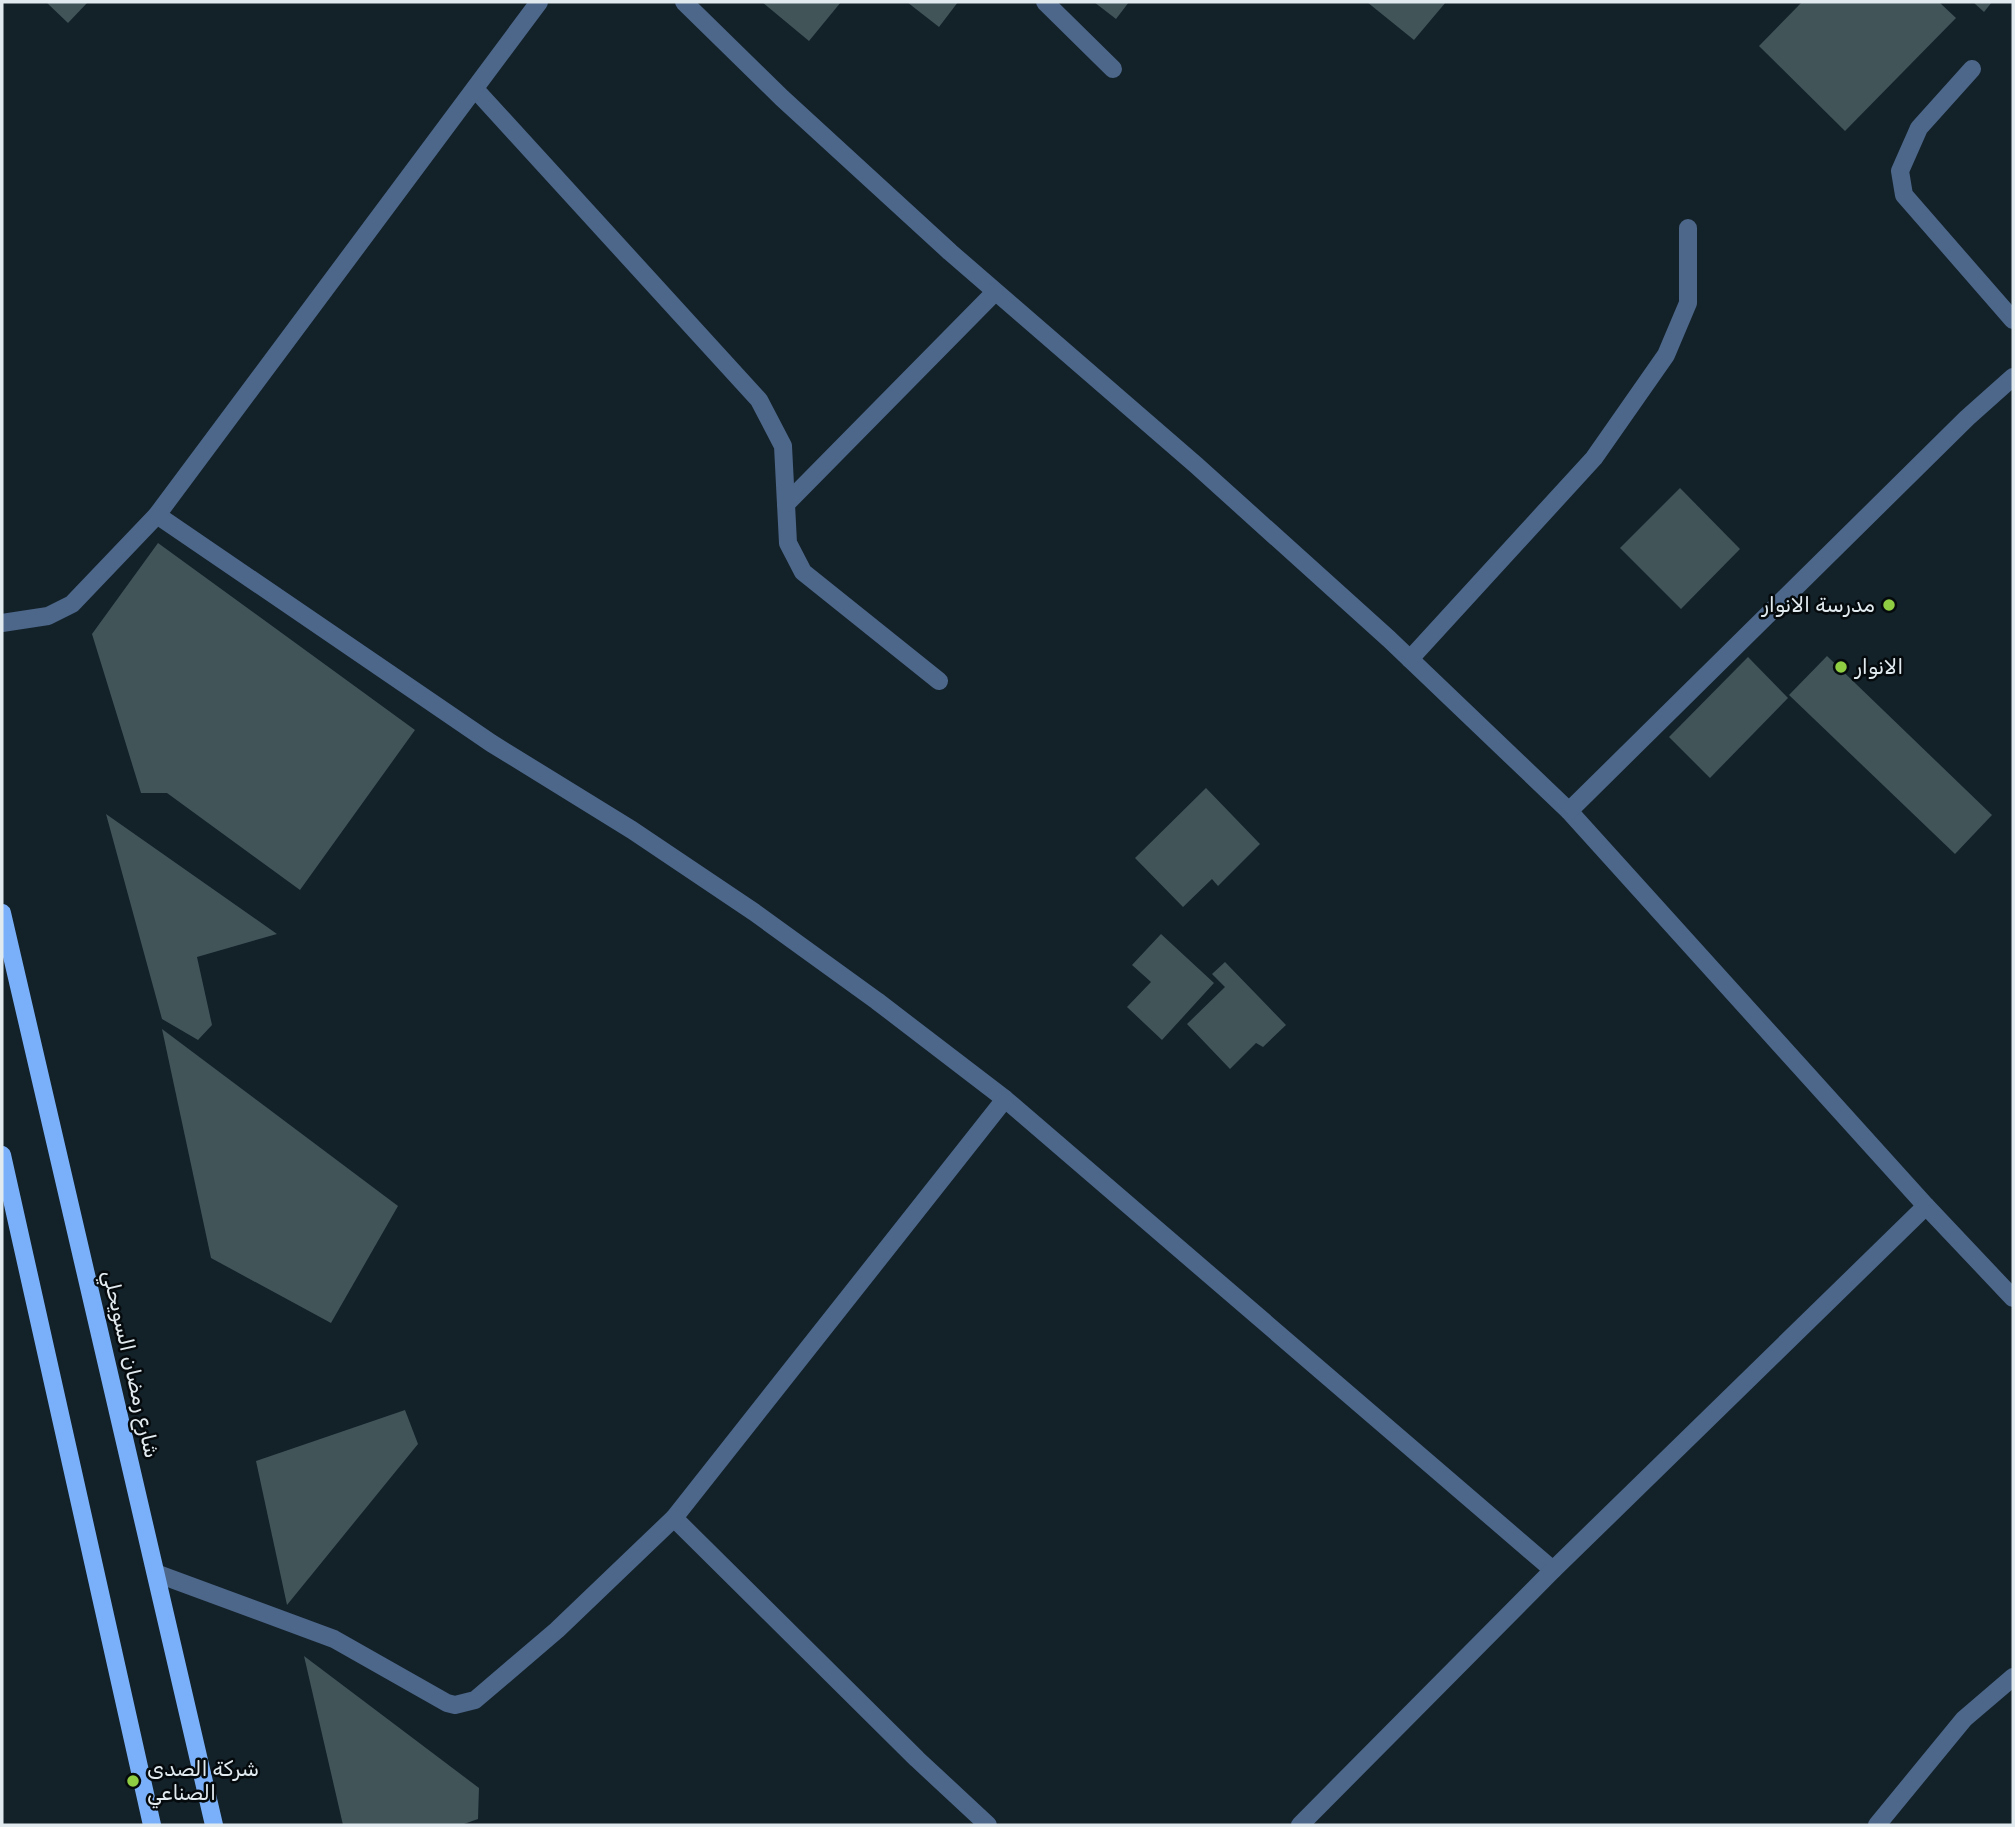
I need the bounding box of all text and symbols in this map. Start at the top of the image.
place label: مدرسة الانوار [1760,592,1875,617]
marker: مدرسة الانوار [1881,597,1897,613]
place label: الانوار [1853,654,1903,679]
marker: الانوار [1833,659,1849,675]
street label: شارع رمضان السويحلي [94,1267,165,1461]
place label: شركة الصدى الصناعي [147,1756,259,1809]
marker: شركة الصدى الصناعي [125,1773,141,1789]

